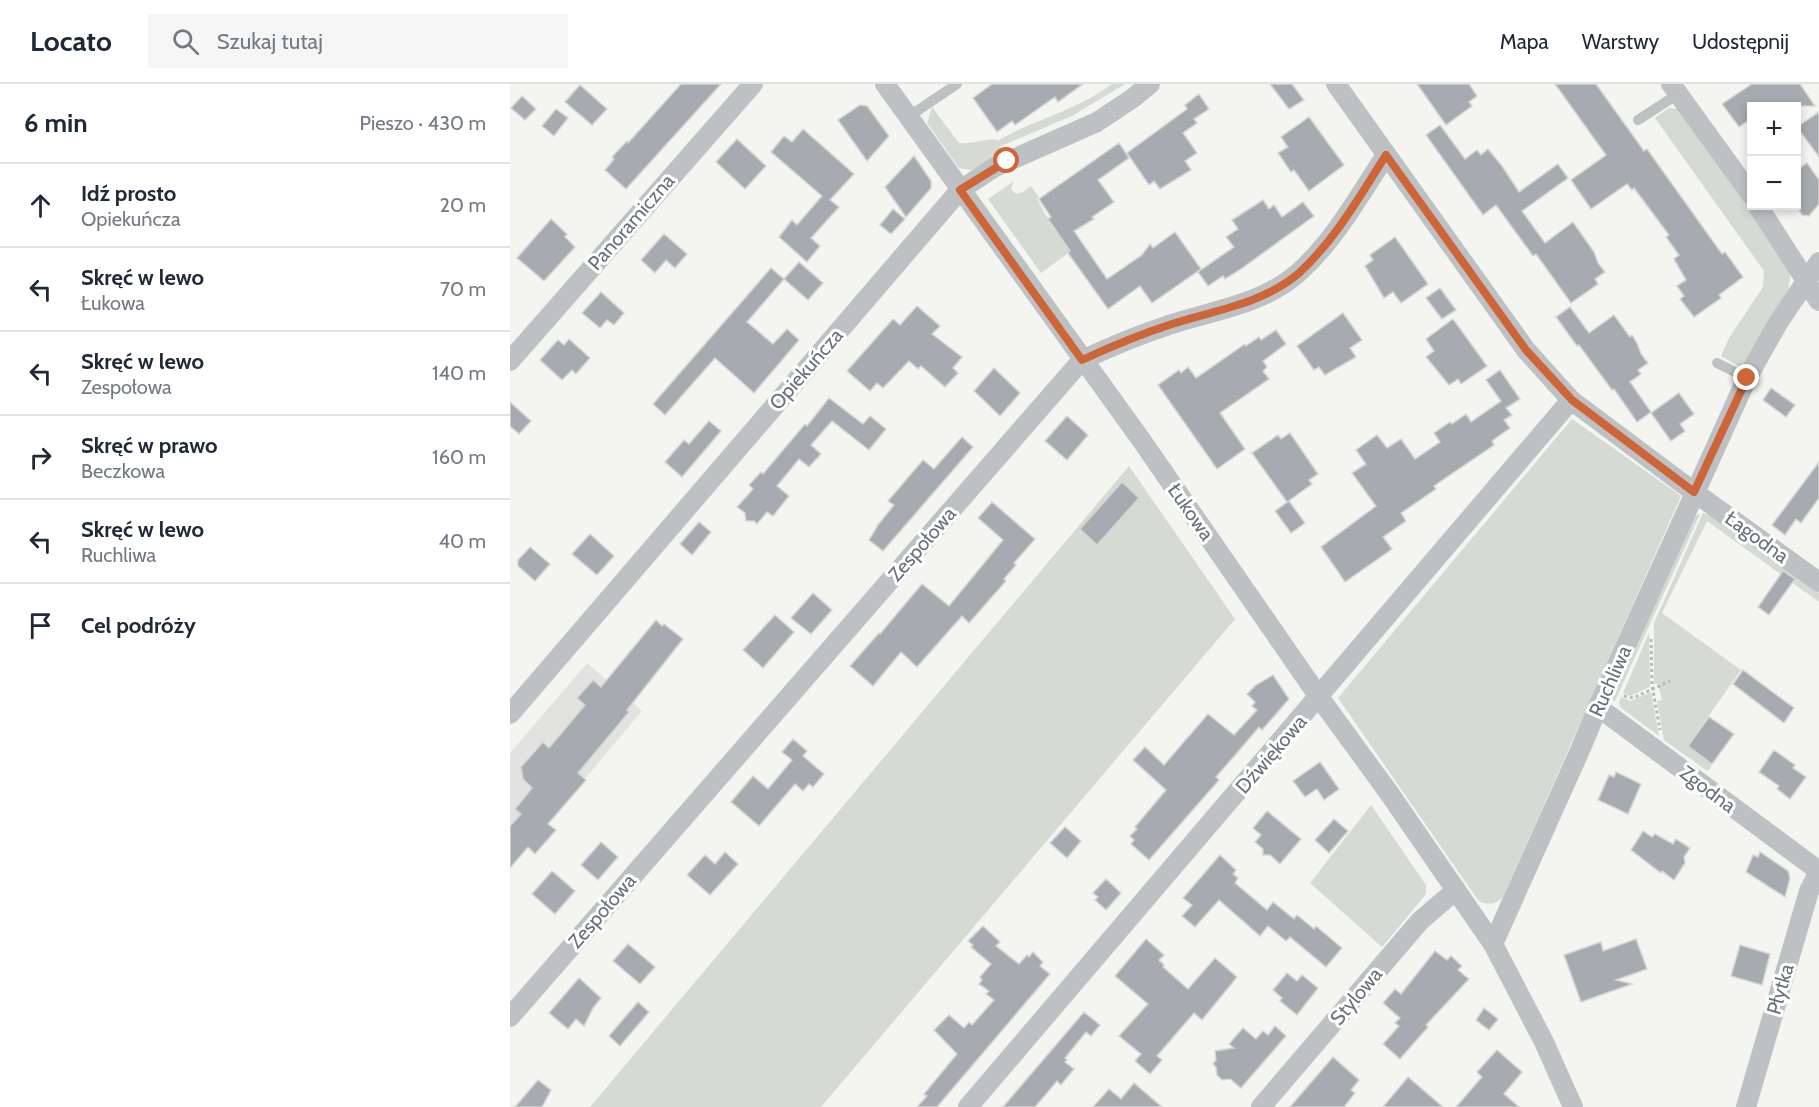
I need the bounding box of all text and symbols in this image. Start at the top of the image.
search box [148,14,568,68]
text: Locato [30,24,112,58]
icon: search [169,25,202,58]
text: Szukaj tutaj [217,28,323,55]
text: Mapa [1500,29,1549,54]
text: Warstwy [1582,29,1659,54]
text: Udostępnij [1692,29,1789,54]
map controls [1747,102,1801,210]
button: + [1747,102,1801,156]
text: 6 min [24,107,88,139]
text: Pieszo · 430 m [360,111,486,135]
route start [993,147,1019,173]
button: − [1747,156,1801,210]
street label: Panoramiczna [583,169,680,275]
text: Idź prosto [81,180,176,207]
icon: ahead [24,189,57,222]
text: 20 m [440,193,486,217]
text: Opiekuńcza [81,207,181,231]
text: Skręć w lewo [81,264,204,291]
icon: left [24,273,57,306]
text: 70 m [440,277,486,301]
text: Łukowa [81,291,145,315]
street label: Opiekuńcza [764,323,848,414]
text: Skręć w lewo [81,348,204,375]
icon: left [24,357,57,390]
text: 140 m [432,361,486,385]
route end [1733,364,1759,390]
text: Zespołowa [81,375,172,399]
text: Skręć w prawo [81,432,218,459]
icon: right [24,441,57,474]
text: 160 m [432,445,486,469]
text: Beczkowa [81,459,165,483]
street label: Łukowa [1163,479,1219,545]
street label: Zespołowa [883,502,961,586]
street label: Łagodna [1721,506,1794,568]
text: Skręć w lewo [81,516,204,543]
icon: left [24,525,57,558]
text: 40 m [438,529,486,553]
text: Ruchliwa [81,543,156,567]
icon: arrive [24,609,57,642]
text: Cel podróży [81,612,196,639]
street label: Ruchliwa [1584,641,1636,720]
street label: Dźwiękowa [1230,709,1312,798]
street label: Zgodna [1676,760,1741,818]
street label: Zespołowa [563,869,641,953]
street label: Płytka [1761,961,1799,1017]
street label: Stylowa [1325,962,1387,1030]

